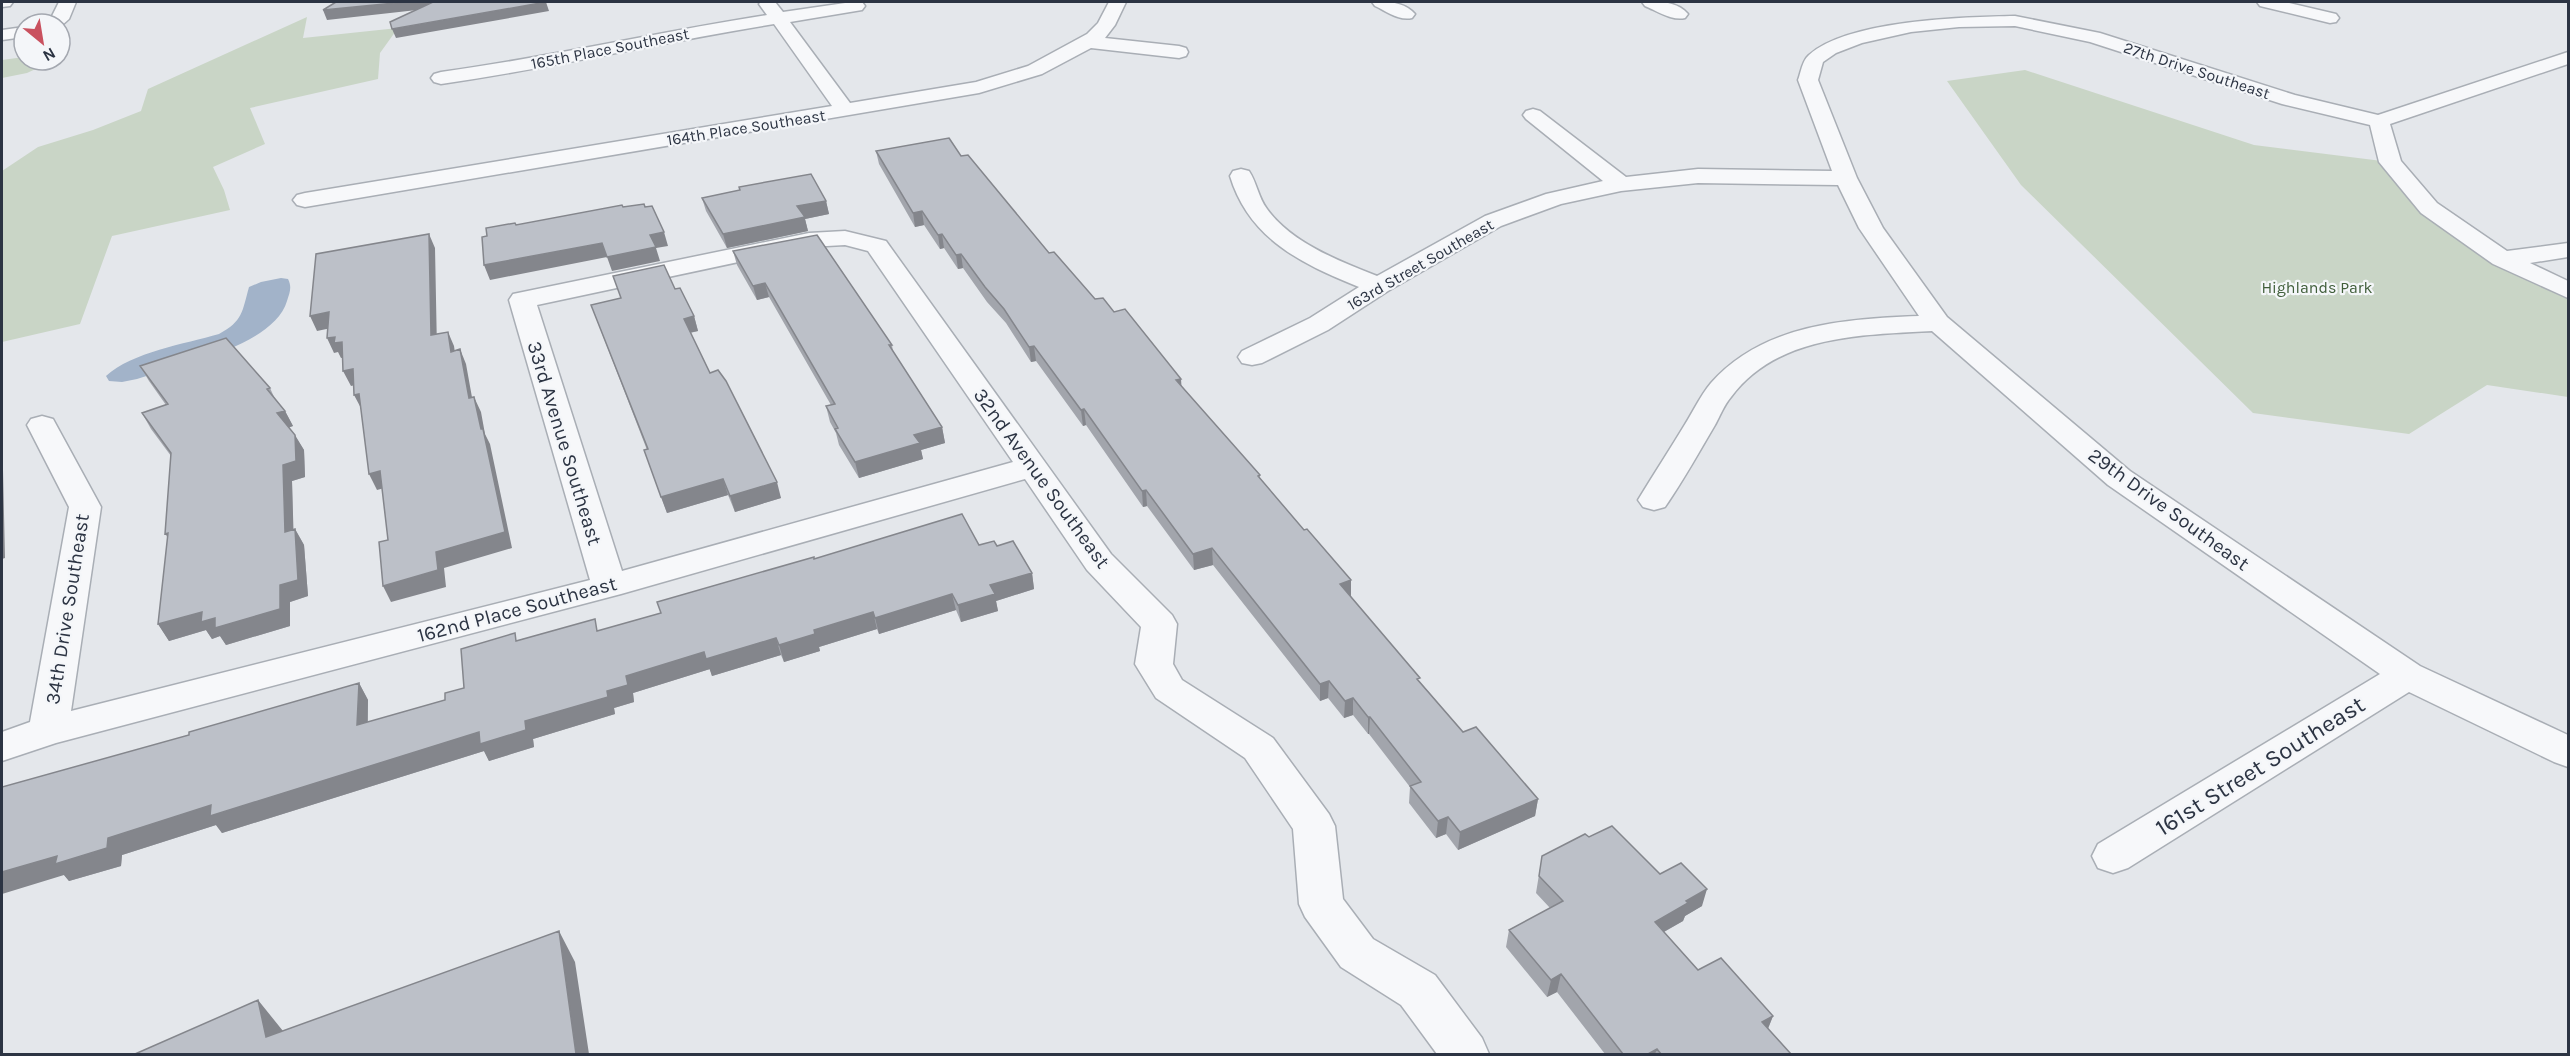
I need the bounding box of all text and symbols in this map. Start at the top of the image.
north arrow [12,12,72,72]
street label: 165th Place Southeast [529,24,691,73]
street label: 27th Drive Southeast [2121,38,2272,103]
text: N [40,43,59,66]
street label: 164th Place Southeast [665,106,827,149]
street label: 163rd Street Southeast [1344,215,1497,314]
park label: Highlands Park [2261,278,2373,297]
street label: 33rd Avenue Southeast [523,338,607,548]
street label: 32nd Avenue Southeast [969,384,1115,573]
street label: 29th Drive Southeast [2084,443,2254,576]
street label: 34th Drive Southeast [41,512,94,706]
street label: 162nd Place Southeast [415,572,620,647]
street label: 161st Street Southeast [2150,690,2370,842]

